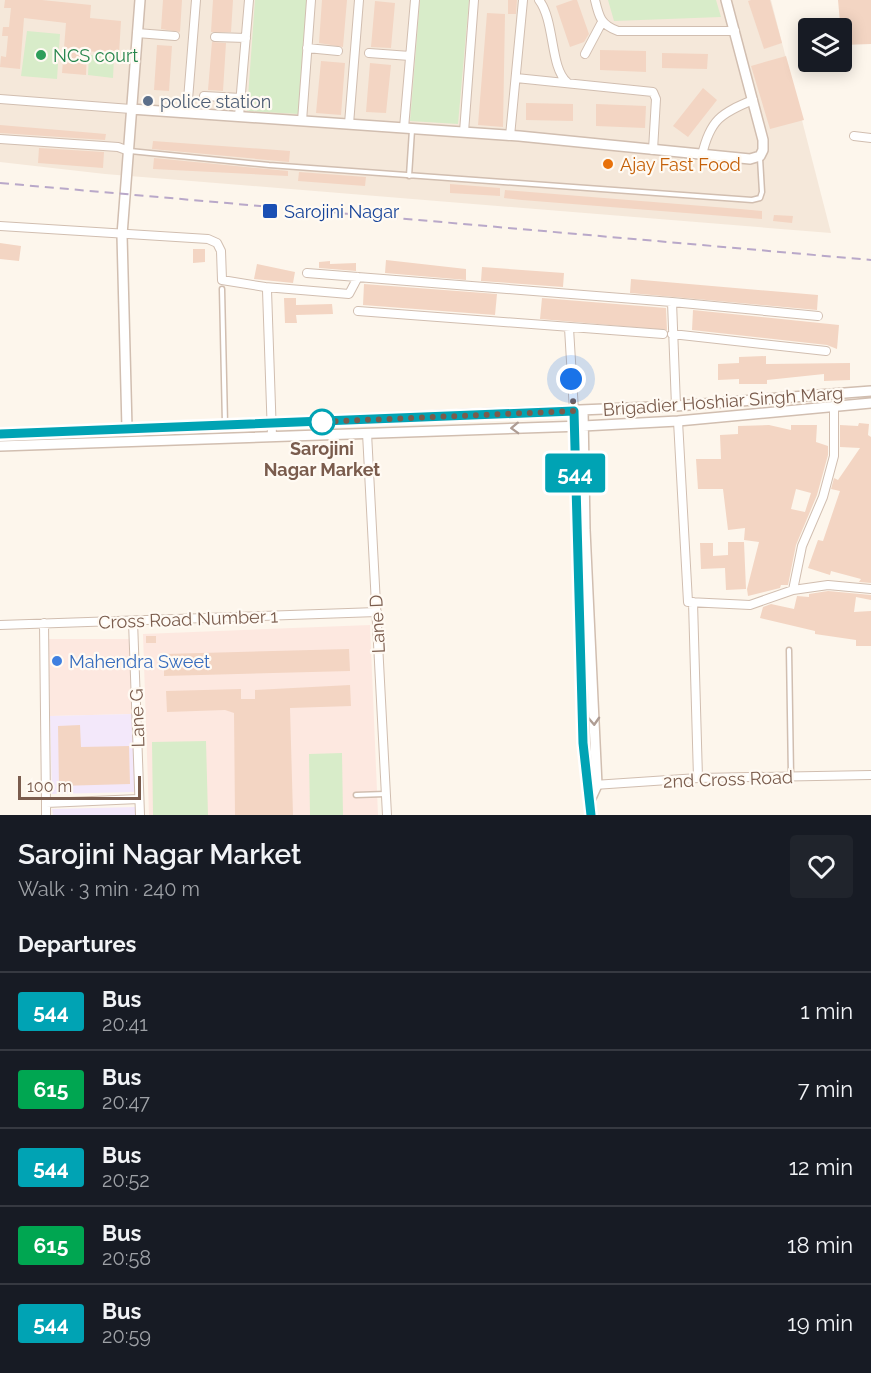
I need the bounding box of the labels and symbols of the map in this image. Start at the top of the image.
place label: NCS court [53,45,138,66]
marker: NCS court [34,48,48,62]
place label: police station [160,91,271,112]
marker: police station [141,94,155,108]
place label: Ajay Fast Food [620,154,741,175]
marker: Ajay Fast Food [601,157,615,171]
place label: Sarojini Nagar [284,201,400,222]
marker: Sarojini Nagar [261,202,279,220]
your location [556,364,586,394]
street label: Brigadier Hoshiar Singh Marg [602,382,844,420]
marker: Sarojini Nagar Market [309,409,335,435]
one-way arrow [511,422,520,434]
place label: Sarojini Nagar Market [264,438,380,480]
line badge: 544 [540,454,610,492]
street label: Lane D [365,594,389,654]
street label: Cross Road Number 1 [98,605,279,633]
place label: Mahendra Sweet [69,651,210,672]
marker: Mahendra Sweet [50,654,64,668]
street label: Lane G [125,688,149,748]
one-way arrow [587,716,600,725]
street label: 2nd Cross Road [663,766,793,792]
scale bar [18,773,141,800]

